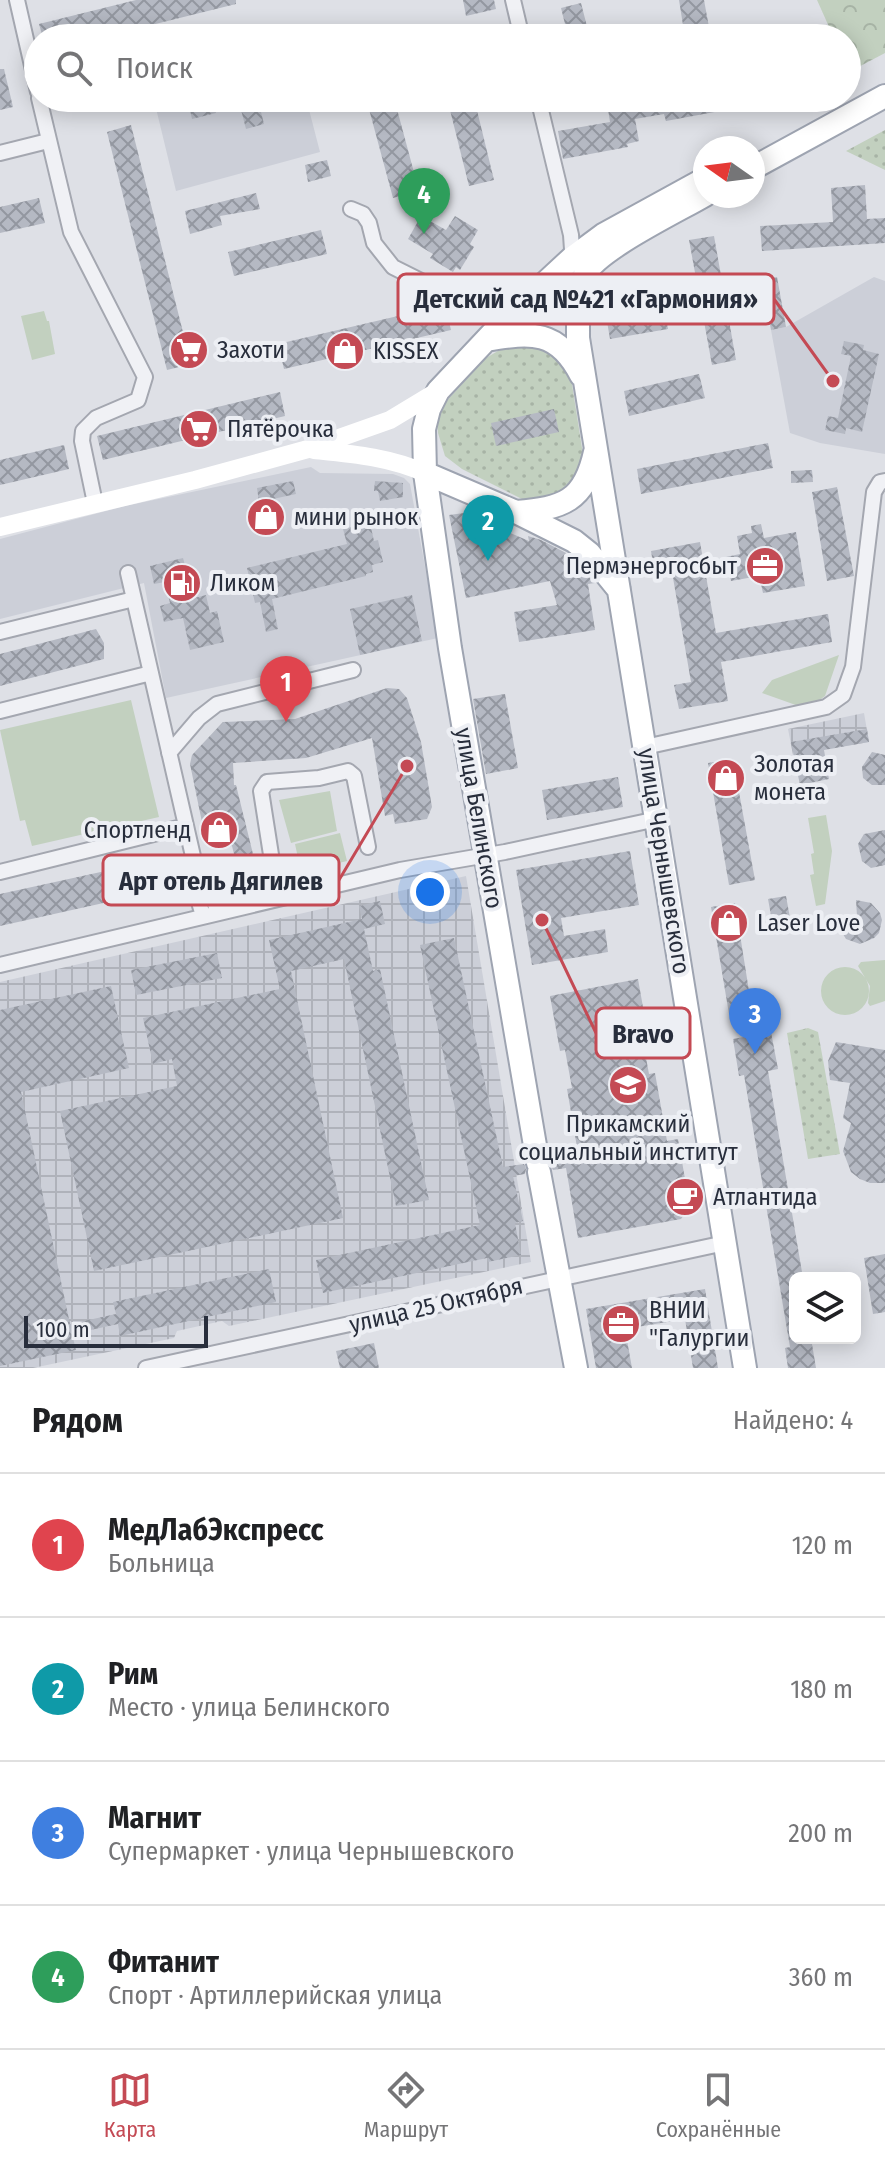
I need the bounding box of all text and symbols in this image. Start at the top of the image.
search box [24,24,861,112]
icon: search [52,46,96,90]
text: Поиск [116,50,193,86]
north arrow [693,136,765,208]
pin: 4 [398,168,450,234]
callout: Детский сад №421 «Гармония» [398,274,774,324]
text: Детский сад №421 «Гармония» [413,284,758,315]
supermarket icon: Захоти [168,329,210,371]
shop icon: KISSEX [324,330,366,372]
place label: Захоти [217,336,285,364]
place label: KISSEX [373,337,439,365]
supermarket icon: Пятёрочка [178,408,220,450]
place label: Пятёрочка [227,415,334,443]
pin: 2 [462,495,514,561]
shop icon: мини рынок [245,496,287,538]
place label: мини рынок [294,503,419,531]
office icon: Пермэнергосбыт [744,545,786,587]
place label: Пермэнергосбыт [566,552,737,580]
fuel station icon: Ликом [161,562,203,604]
place label: Ликом [210,569,275,597]
pin: 1 [260,656,312,722]
street label: улица Белинского [449,725,509,911]
street label: улица Чернышевского [632,746,696,976]
place label: Золотая монета [754,750,835,806]
shop icon: Золотая монета [705,757,747,799]
shop icon: Спортленд [198,809,240,851]
place label: Спортленд [84,816,191,844]
callout: Арт отель Дягилев [103,855,339,905]
text: Арт отель Дягилев [118,866,323,897]
your location [410,872,450,912]
shop icon: Laser Love [708,902,750,944]
place label: Laser Love [757,909,860,937]
pin: 3 [729,988,781,1054]
callout: Bravo [596,1008,690,1058]
text: Bravo [612,1019,674,1050]
school or university icon: Прикамский социальный институт [607,1064,649,1106]
place label: Прикамский социальный институт [518,1110,738,1166]
cafe icon: Атлантида [664,1176,706,1218]
place label: Атлантида [713,1183,817,1211]
street label: улица 25 Октября [346,1271,526,1339]
map controls [789,1272,861,1344]
button: layers [789,1272,861,1344]
place label: ВНИИ "Галургии [649,1296,749,1352]
office icon: ВНИИ "Галургии [600,1303,642,1345]
scale bar [24,1312,208,1348]
text: 100 m [36,1316,90,1343]
text: Рядом [32,1400,123,1441]
text: Найдено: 4 [733,1405,853,1436]
text: МедЛабЭкспресс [108,1512,324,1548]
text: 1 [53,1530,64,1561]
text: 120 m [792,1530,853,1561]
text: Больница [108,1548,215,1579]
text: Рим [108,1656,158,1692]
text: 2 [52,1674,64,1705]
text: 180 m [790,1674,853,1705]
text: Место · улица Белинского [108,1692,390,1723]
text: Магнит [108,1800,201,1836]
text: 3 [52,1818,64,1849]
text: 200 m [788,1818,853,1849]
text: Супермаркет · улица Чернышевского [108,1836,514,1867]
text: Фитанит [108,1944,219,1980]
text: 4 [51,1962,65,1993]
text: 360 m [789,1962,853,1993]
text: Спорт · Артиллерийская улица [108,1980,442,2011]
tab: Карта [104,2068,156,2143]
tab: Маршрут [364,2068,448,2143]
tab: Сохранённые [656,2068,781,2143]

